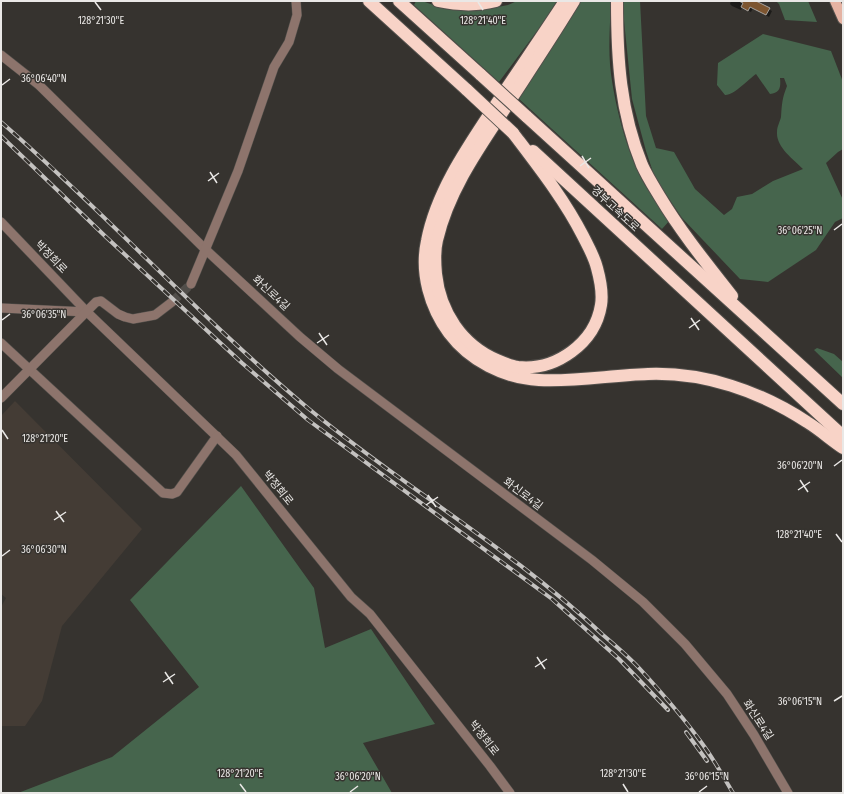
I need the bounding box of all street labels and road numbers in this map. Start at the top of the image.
street label: 경부고속도로 [588,184,642,234]
street label: 박정희로 [32,238,70,276]
street label: 화신로4길 [250,273,292,313]
street label: 박정희로 [260,468,296,508]
street label: 화신로4길 [501,475,545,513]
street label: 화신로4길 [740,697,776,743]
street label: 박정희로 [466,718,502,758]

